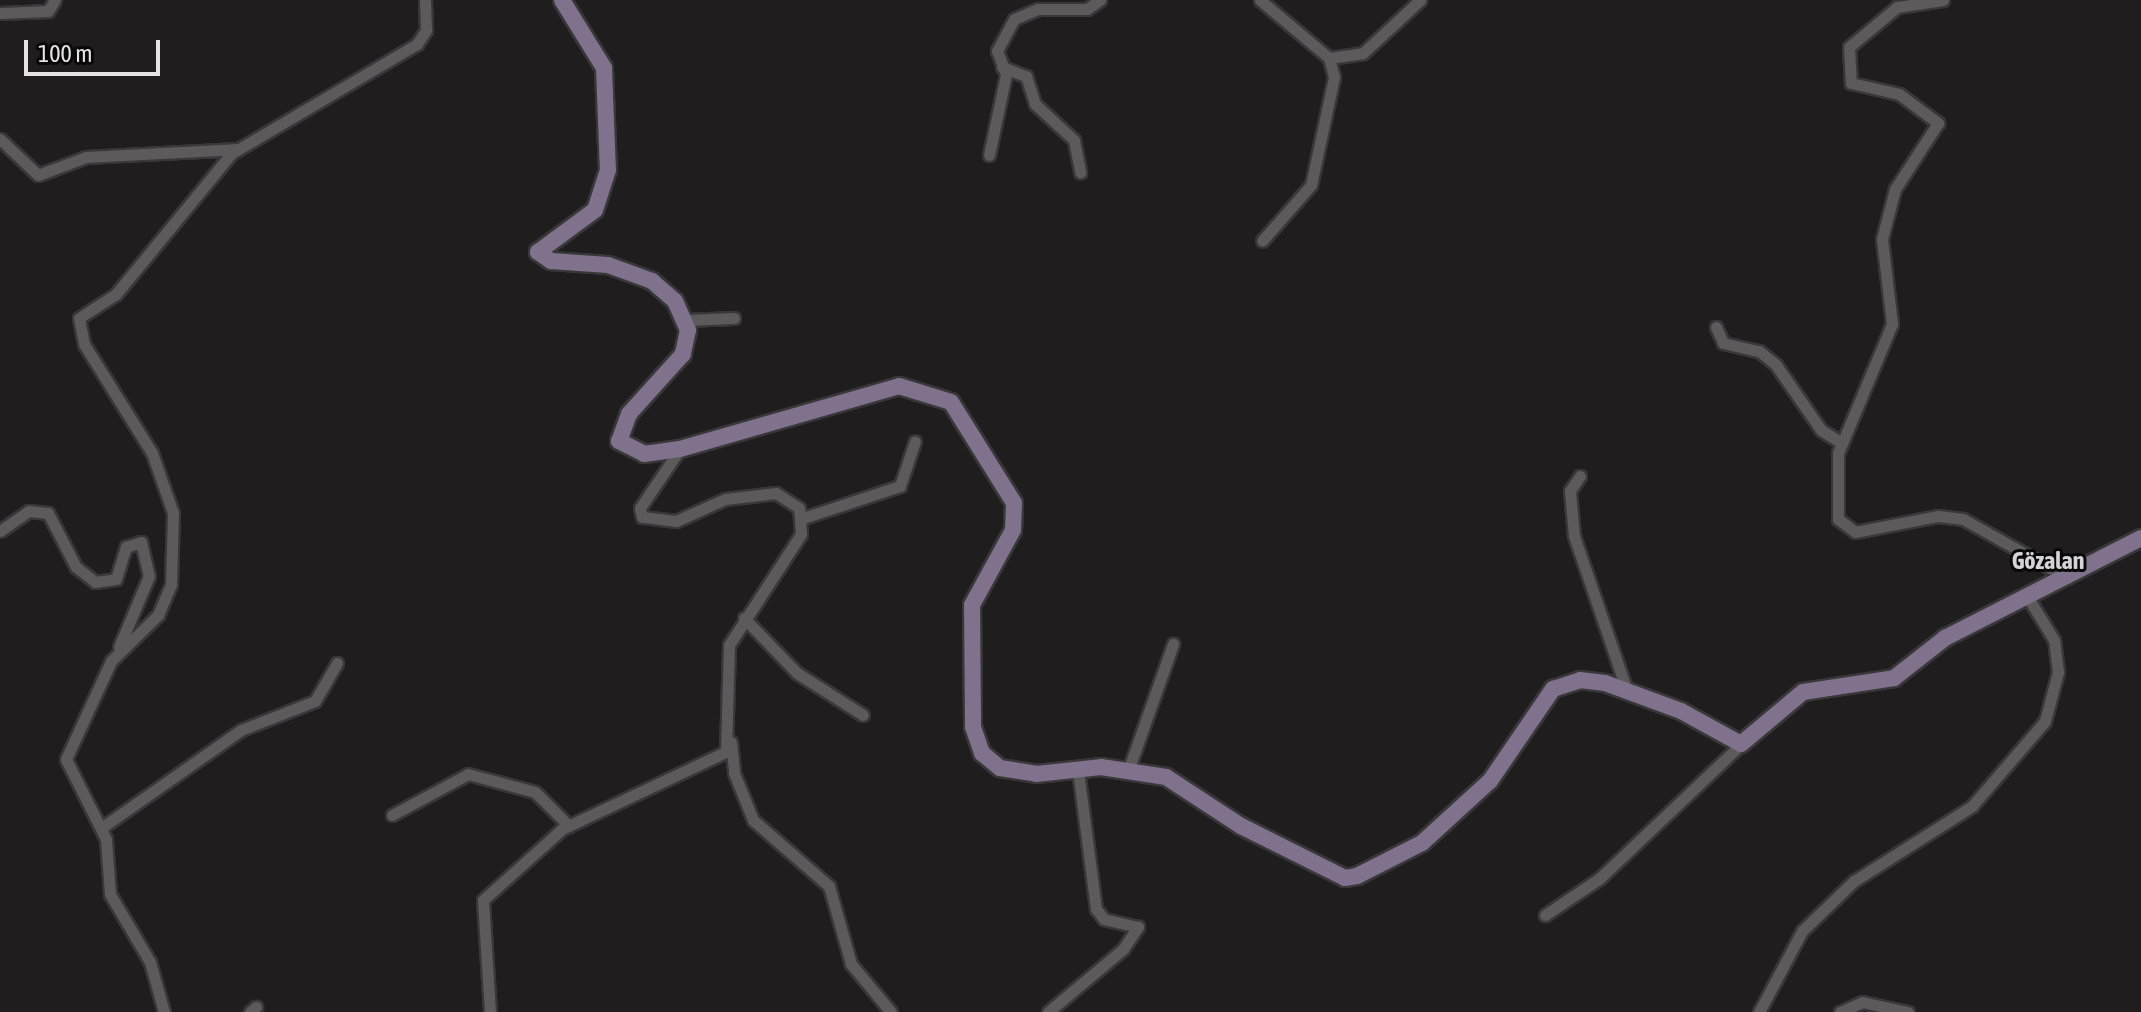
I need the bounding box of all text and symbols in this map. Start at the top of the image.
scale bar [28,24,164,74]
text: 100 m [38,40,92,67]
district label: Gözalan [2012,547,2084,575]

